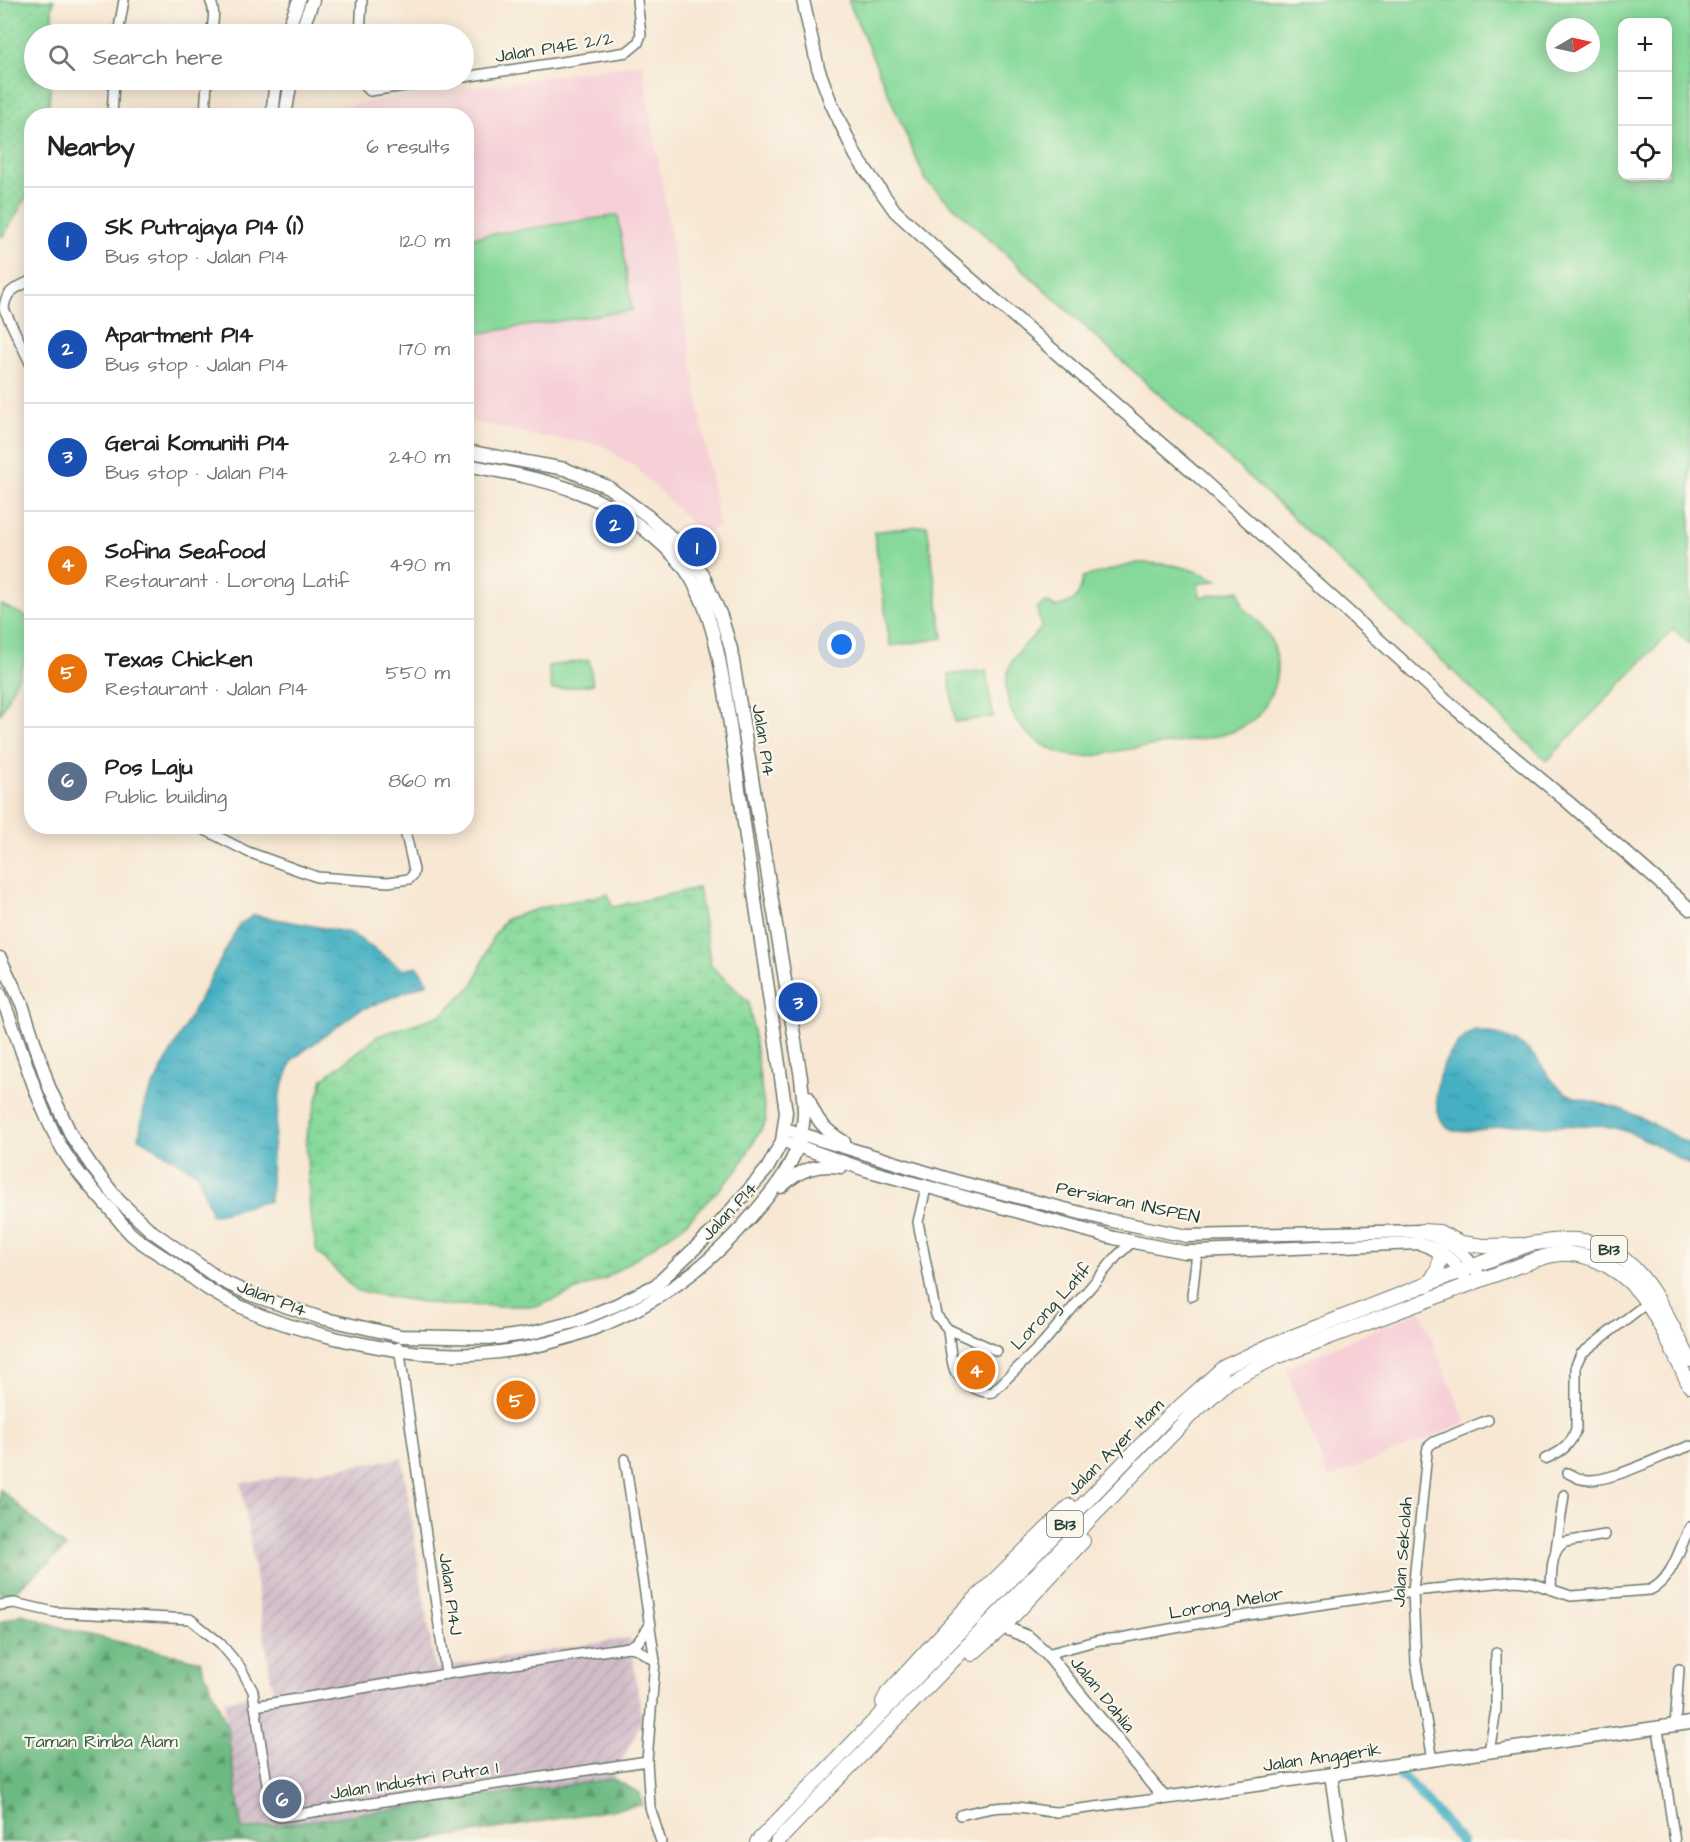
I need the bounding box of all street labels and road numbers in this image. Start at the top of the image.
street label: Jalan P14E 2/2 [493,26,616,69]
street label: Jalan P14 [745,702,782,778]
street label: Persiaran INSPEN [1054,1175,1202,1230]
street label: Jalan P14 [695,1176,763,1247]
road number: B13 [1591,1236,1627,1262]
street label: Lorong Latif [1005,1257,1099,1356]
street label: Jalan P14 [233,1274,310,1323]
street label: Jalan Ayer Itam [1061,1393,1170,1502]
street label: Jalan Sekolah [1386,1496,1419,1608]
road number: B13 [1047,1511,1083,1537]
street label: Jalan P14J [432,1552,469,1637]
street label: Lorong Melor [1167,1581,1285,1627]
street label: Jalan Dahlia [1064,1651,1141,1738]
street label: Jalan Anggerik [1261,1737,1383,1779]
street label: Jalan Industri Putra 1 [328,1755,500,1806]

